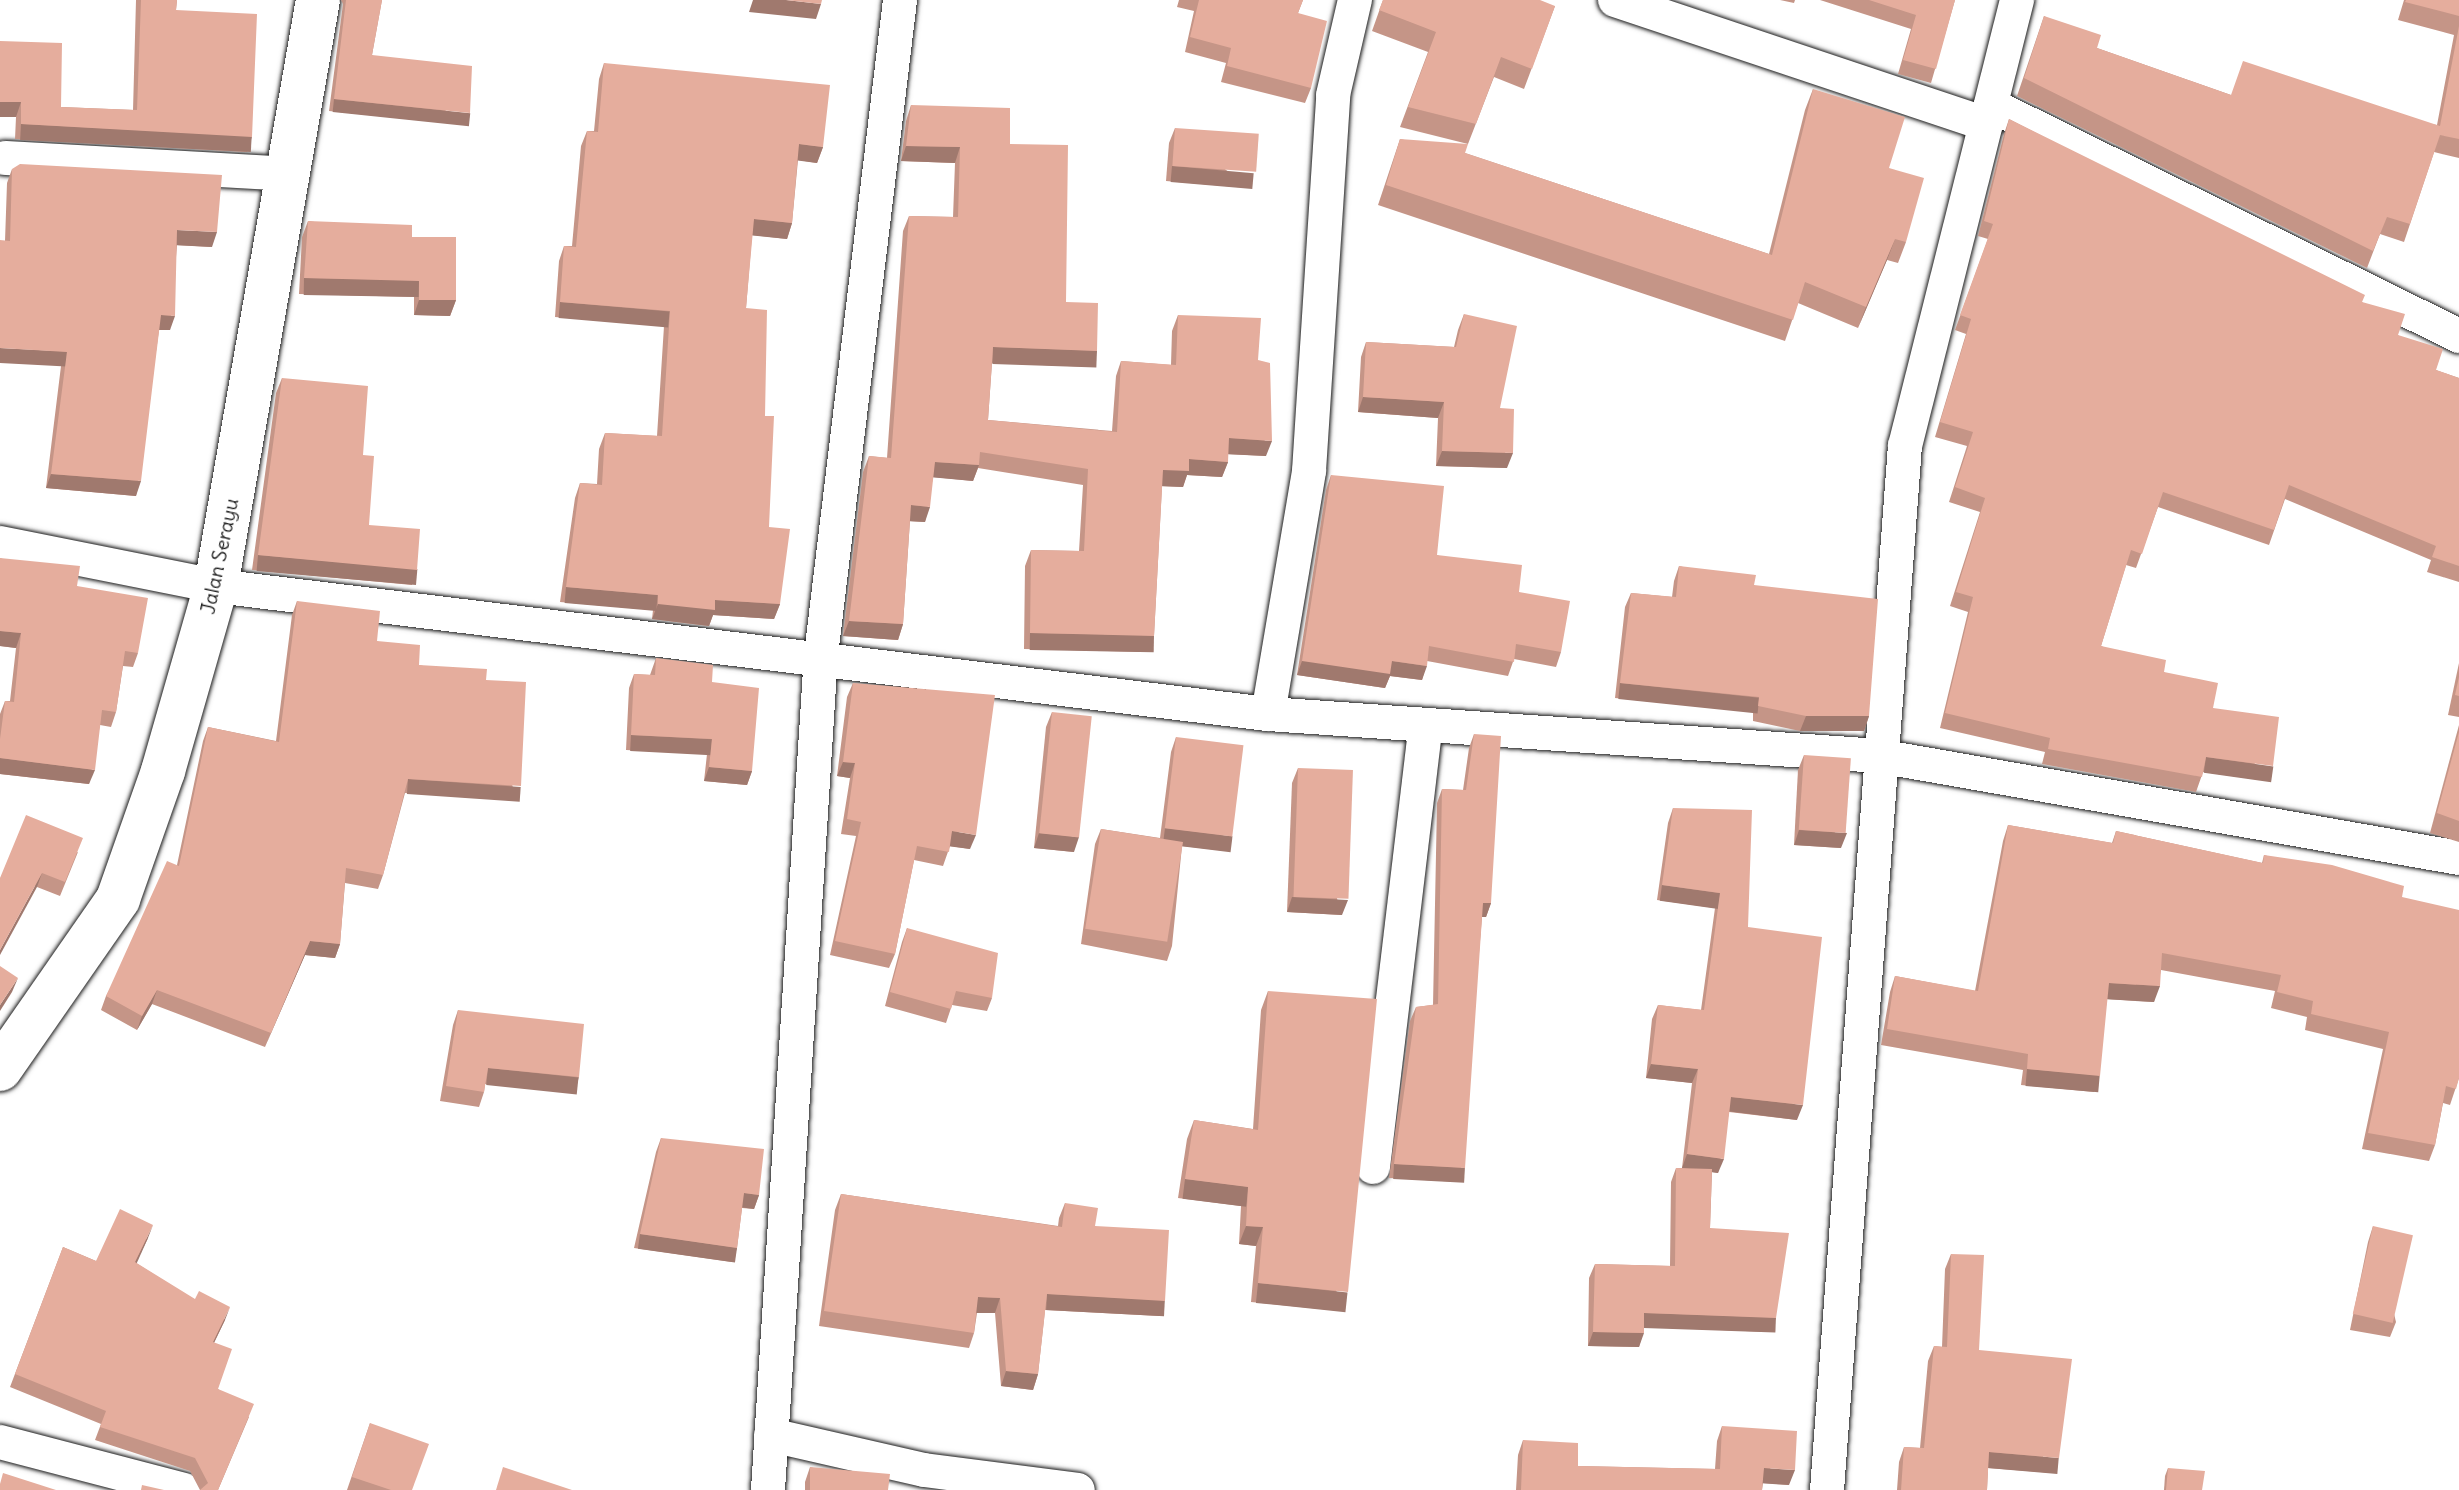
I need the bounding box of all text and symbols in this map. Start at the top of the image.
street label: Jalan Serayu [195,496,243,616]

